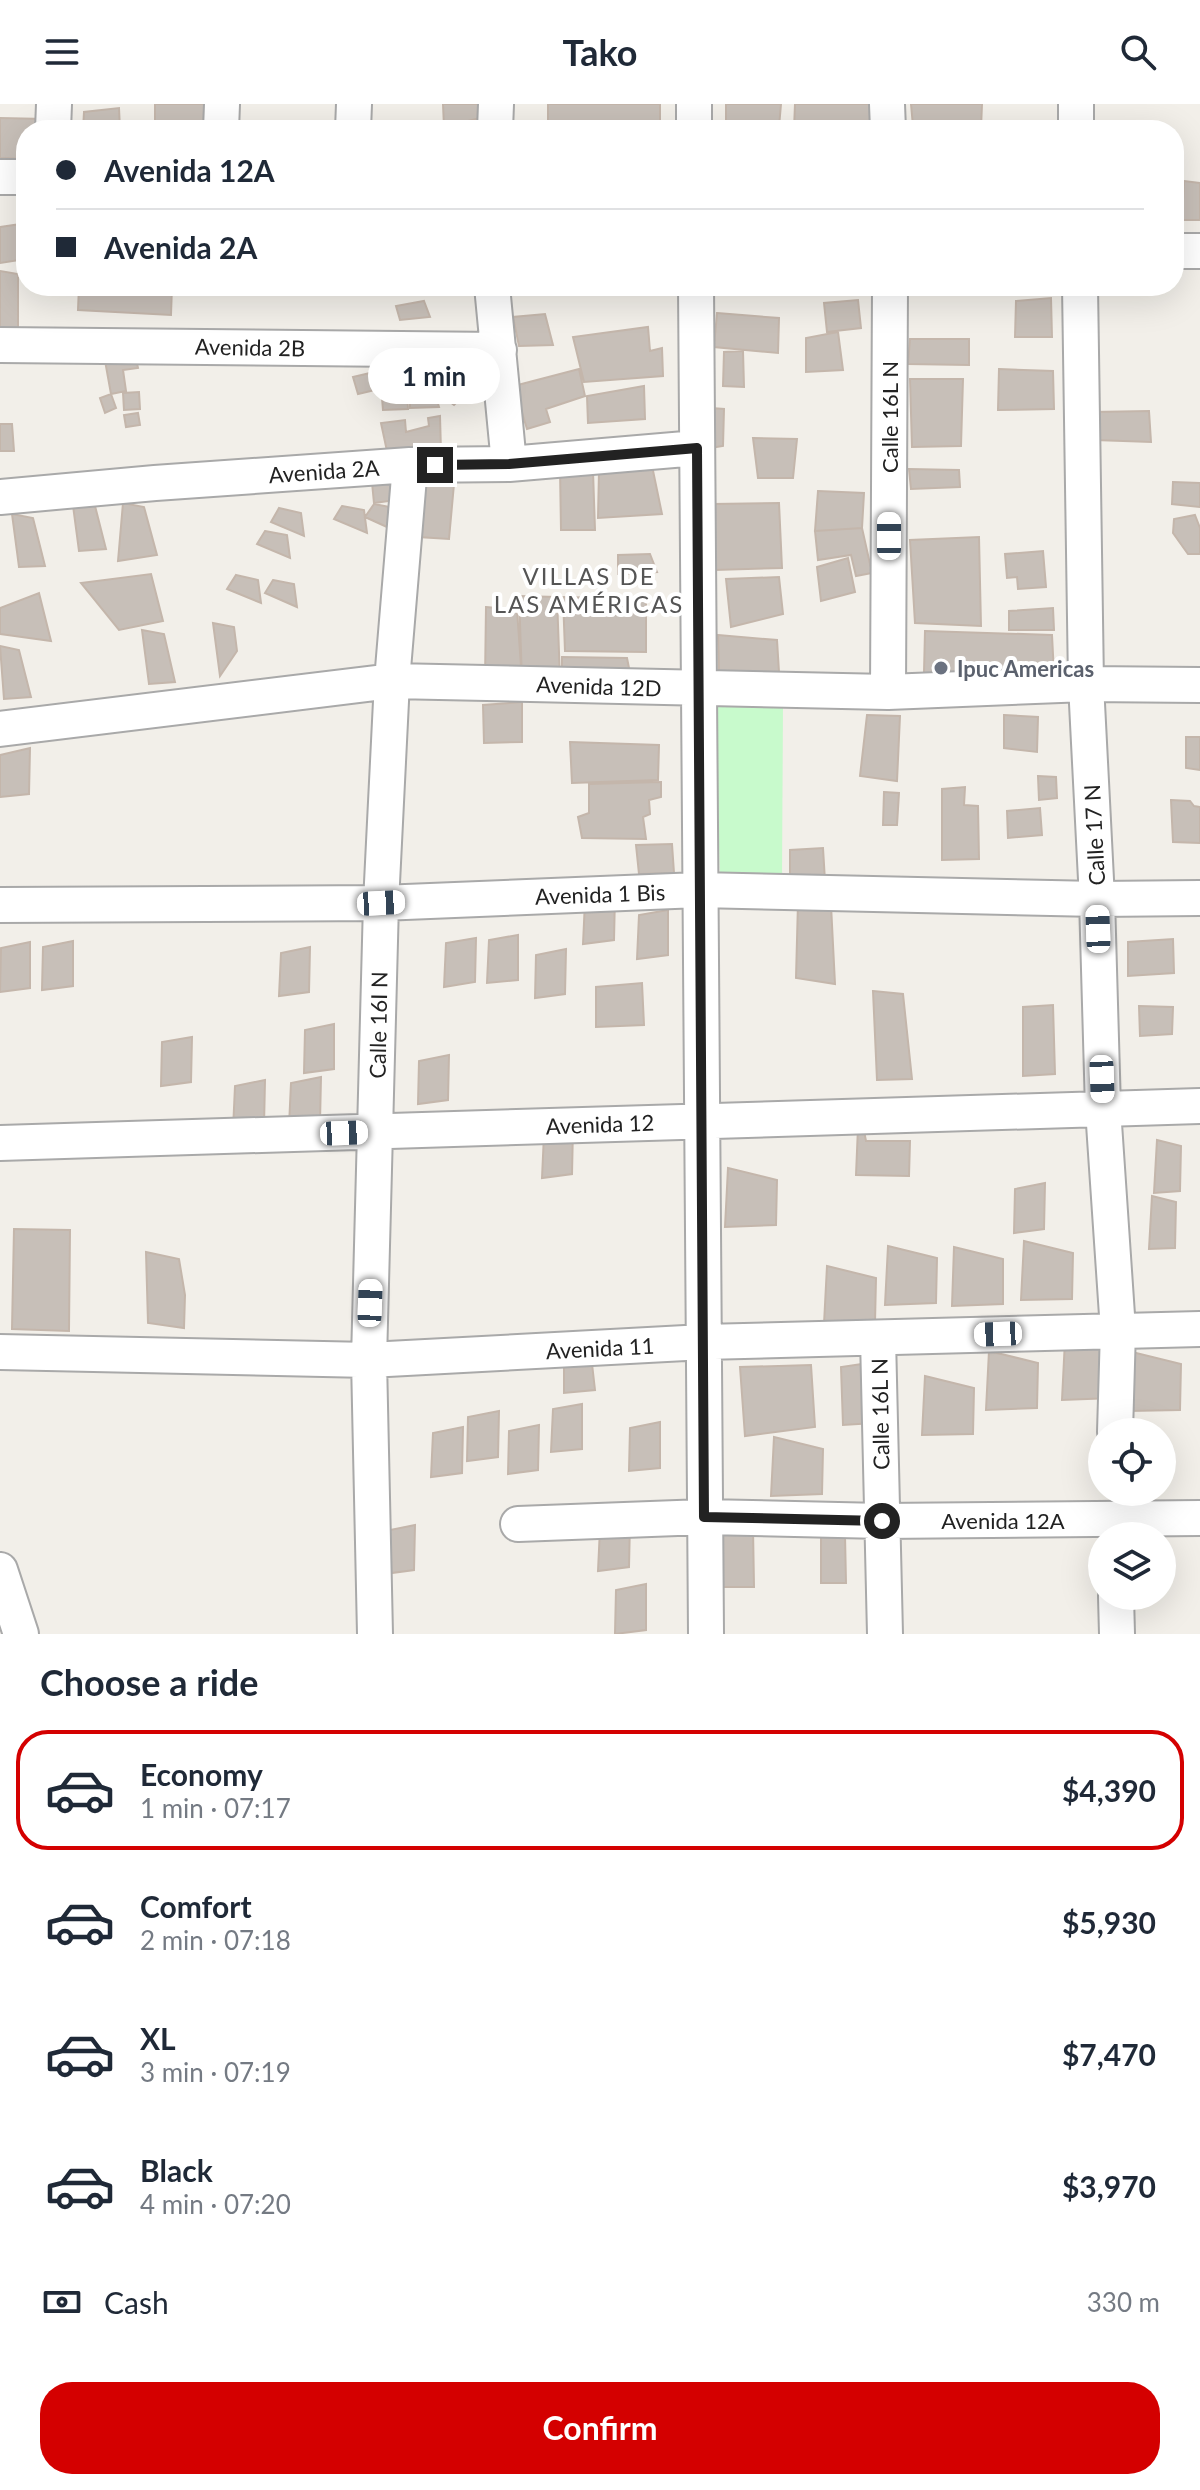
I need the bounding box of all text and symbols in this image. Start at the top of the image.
icon: menu [40,30,84,74]
text: Tako [563,30,637,74]
icon: search [1116,30,1160,74]
text: Avenida 12A [104,152,275,188]
text: Avenida 2A [104,229,257,265]
street label: Avenida 2B [195,333,305,361]
callout: 1 min [369,349,501,405]
text: 1 min [402,360,466,392]
street label: Calle 16L N [876,361,903,473]
route end [417,447,453,483]
street label: Avenida 2A [268,454,380,488]
car [877,512,901,560]
district label: VILLAS DE LAS AMÉRICAS [494,561,684,618]
place label: Ipuc Americas [957,655,1094,682]
marker: Ipuc Americas [932,659,950,677]
street label: Avenida 12D [536,670,662,702]
street label: Calle 17 N [1078,784,1110,886]
street label: Avenida 1 Bis [534,878,666,910]
car [356,890,406,916]
car [1085,905,1111,953]
street label: Calle 16I N [364,971,392,1079]
car [1089,1055,1115,1103]
street label: Avenida 12 [545,1109,655,1139]
car [320,1120,368,1146]
car [357,1279,383,1327]
car [974,1321,1022,1347]
street label: Avenida 11 [545,1332,655,1364]
street label: Calle 16L N [866,1358,894,1470]
map controls [1088,1418,1176,1610]
button: locate [1088,1418,1176,1506]
route start [864,1503,900,1539]
street label: Avenida 12A [941,1507,1065,1534]
button: layers [1088,1522,1176,1610]
text: Choose a ride [40,1660,259,1704]
icon: car [44,1754,116,1826]
text: Economy [140,1756,263,1792]
text: $4,390 [1062,1772,1156,1808]
text: 1 min · 07:17 [140,1792,291,1824]
icon: car [44,1886,116,1958]
text: Comfort [140,1888,252,1924]
text: $5,930 [1062,1904,1156,1940]
text: 2 min · 07:18 [140,1924,291,1956]
icon: car [44,2018,116,2090]
text: XL [140,2020,176,2056]
text: $7,470 [1062,2036,1156,2072]
text: 3 min · 07:19 [140,2056,291,2088]
icon: car [44,2150,116,2222]
text: Black [140,2152,213,2188]
text: $3,970 [1062,2168,1156,2204]
text: 4 min · 07:20 [140,2188,291,2220]
icon: cash [40,2280,84,2324]
text: Cash [104,2284,169,2320]
text: 330 m [1087,2286,1160,2318]
button: Confirm [40,2382,1160,2474]

